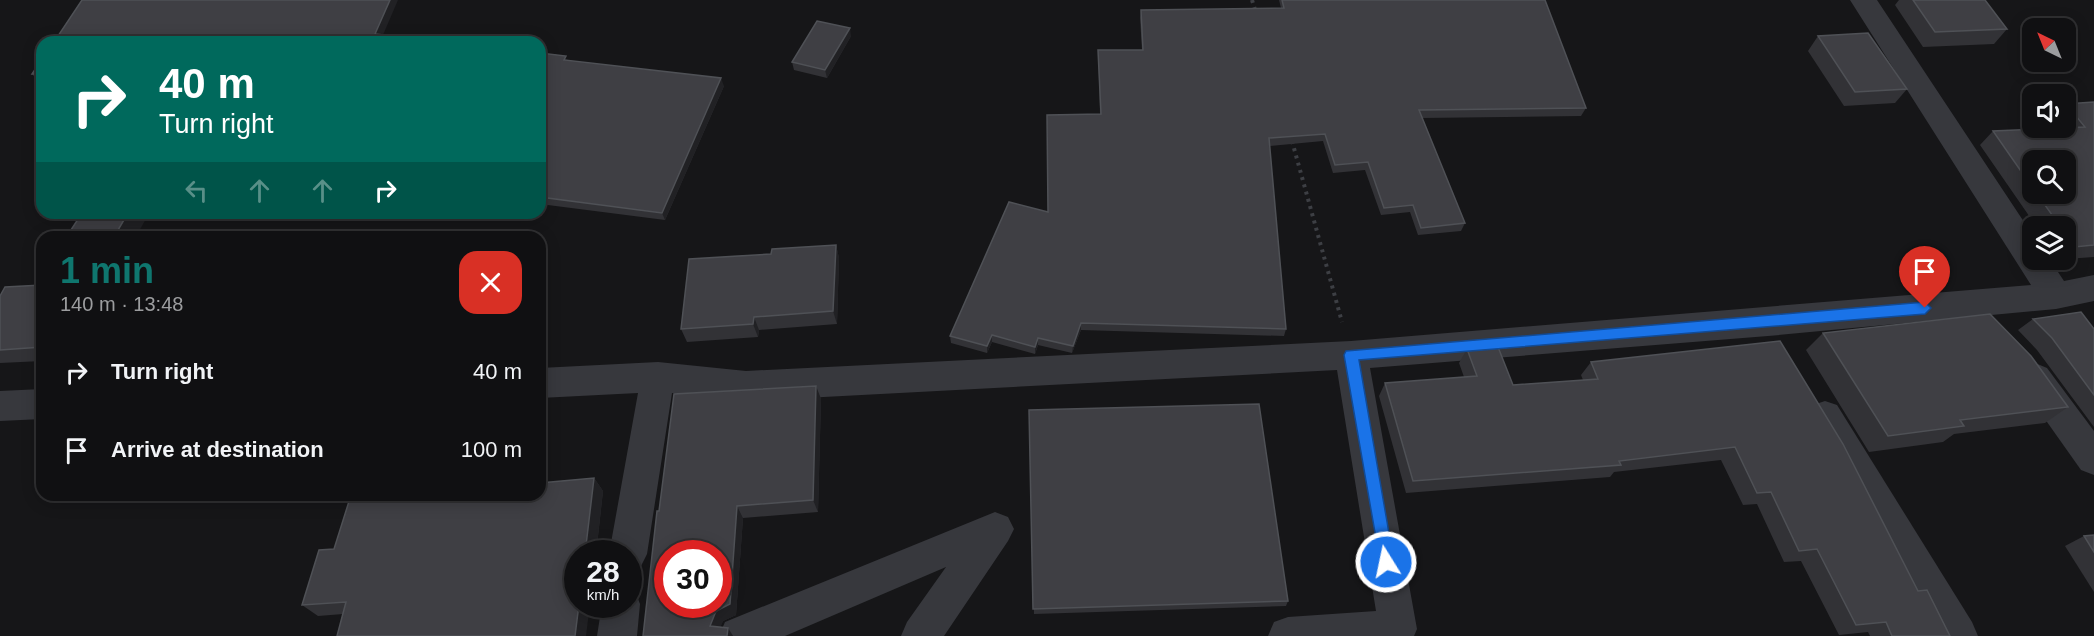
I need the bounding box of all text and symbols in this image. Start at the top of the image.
north arrow [2022,18,2076,72]
map controls [2022,18,2076,270]
icon: right [60,60,138,138]
text: 40 m [159,60,255,107]
button: sound [2022,84,2076,138]
text: Turn right [159,109,274,139]
button: search [2022,150,2076,204]
icon: left [180,174,213,207]
icon: ahead [243,174,276,207]
icon: ahead [306,174,339,207]
icon: right [369,174,402,207]
button: layers [2022,216,2076,270]
pin [1899,246,1950,308]
text: 1 min [60,250,154,291]
button: close [459,251,522,314]
icon: arrive [1908,255,1941,288]
text: 140 m · 13:48 [60,293,183,315]
icon: right [60,356,93,389]
text: Turn right [111,359,213,384]
text: 40 m [473,359,522,384]
icon: arrive [60,434,93,467]
text: Arrive at destination [111,437,324,462]
text: 100 m [461,437,522,462]
position arrow [1354,530,1418,594]
speed limit sign: 30 [654,540,732,618]
text: 28 [586,555,620,588]
text: km/h [587,586,619,603]

